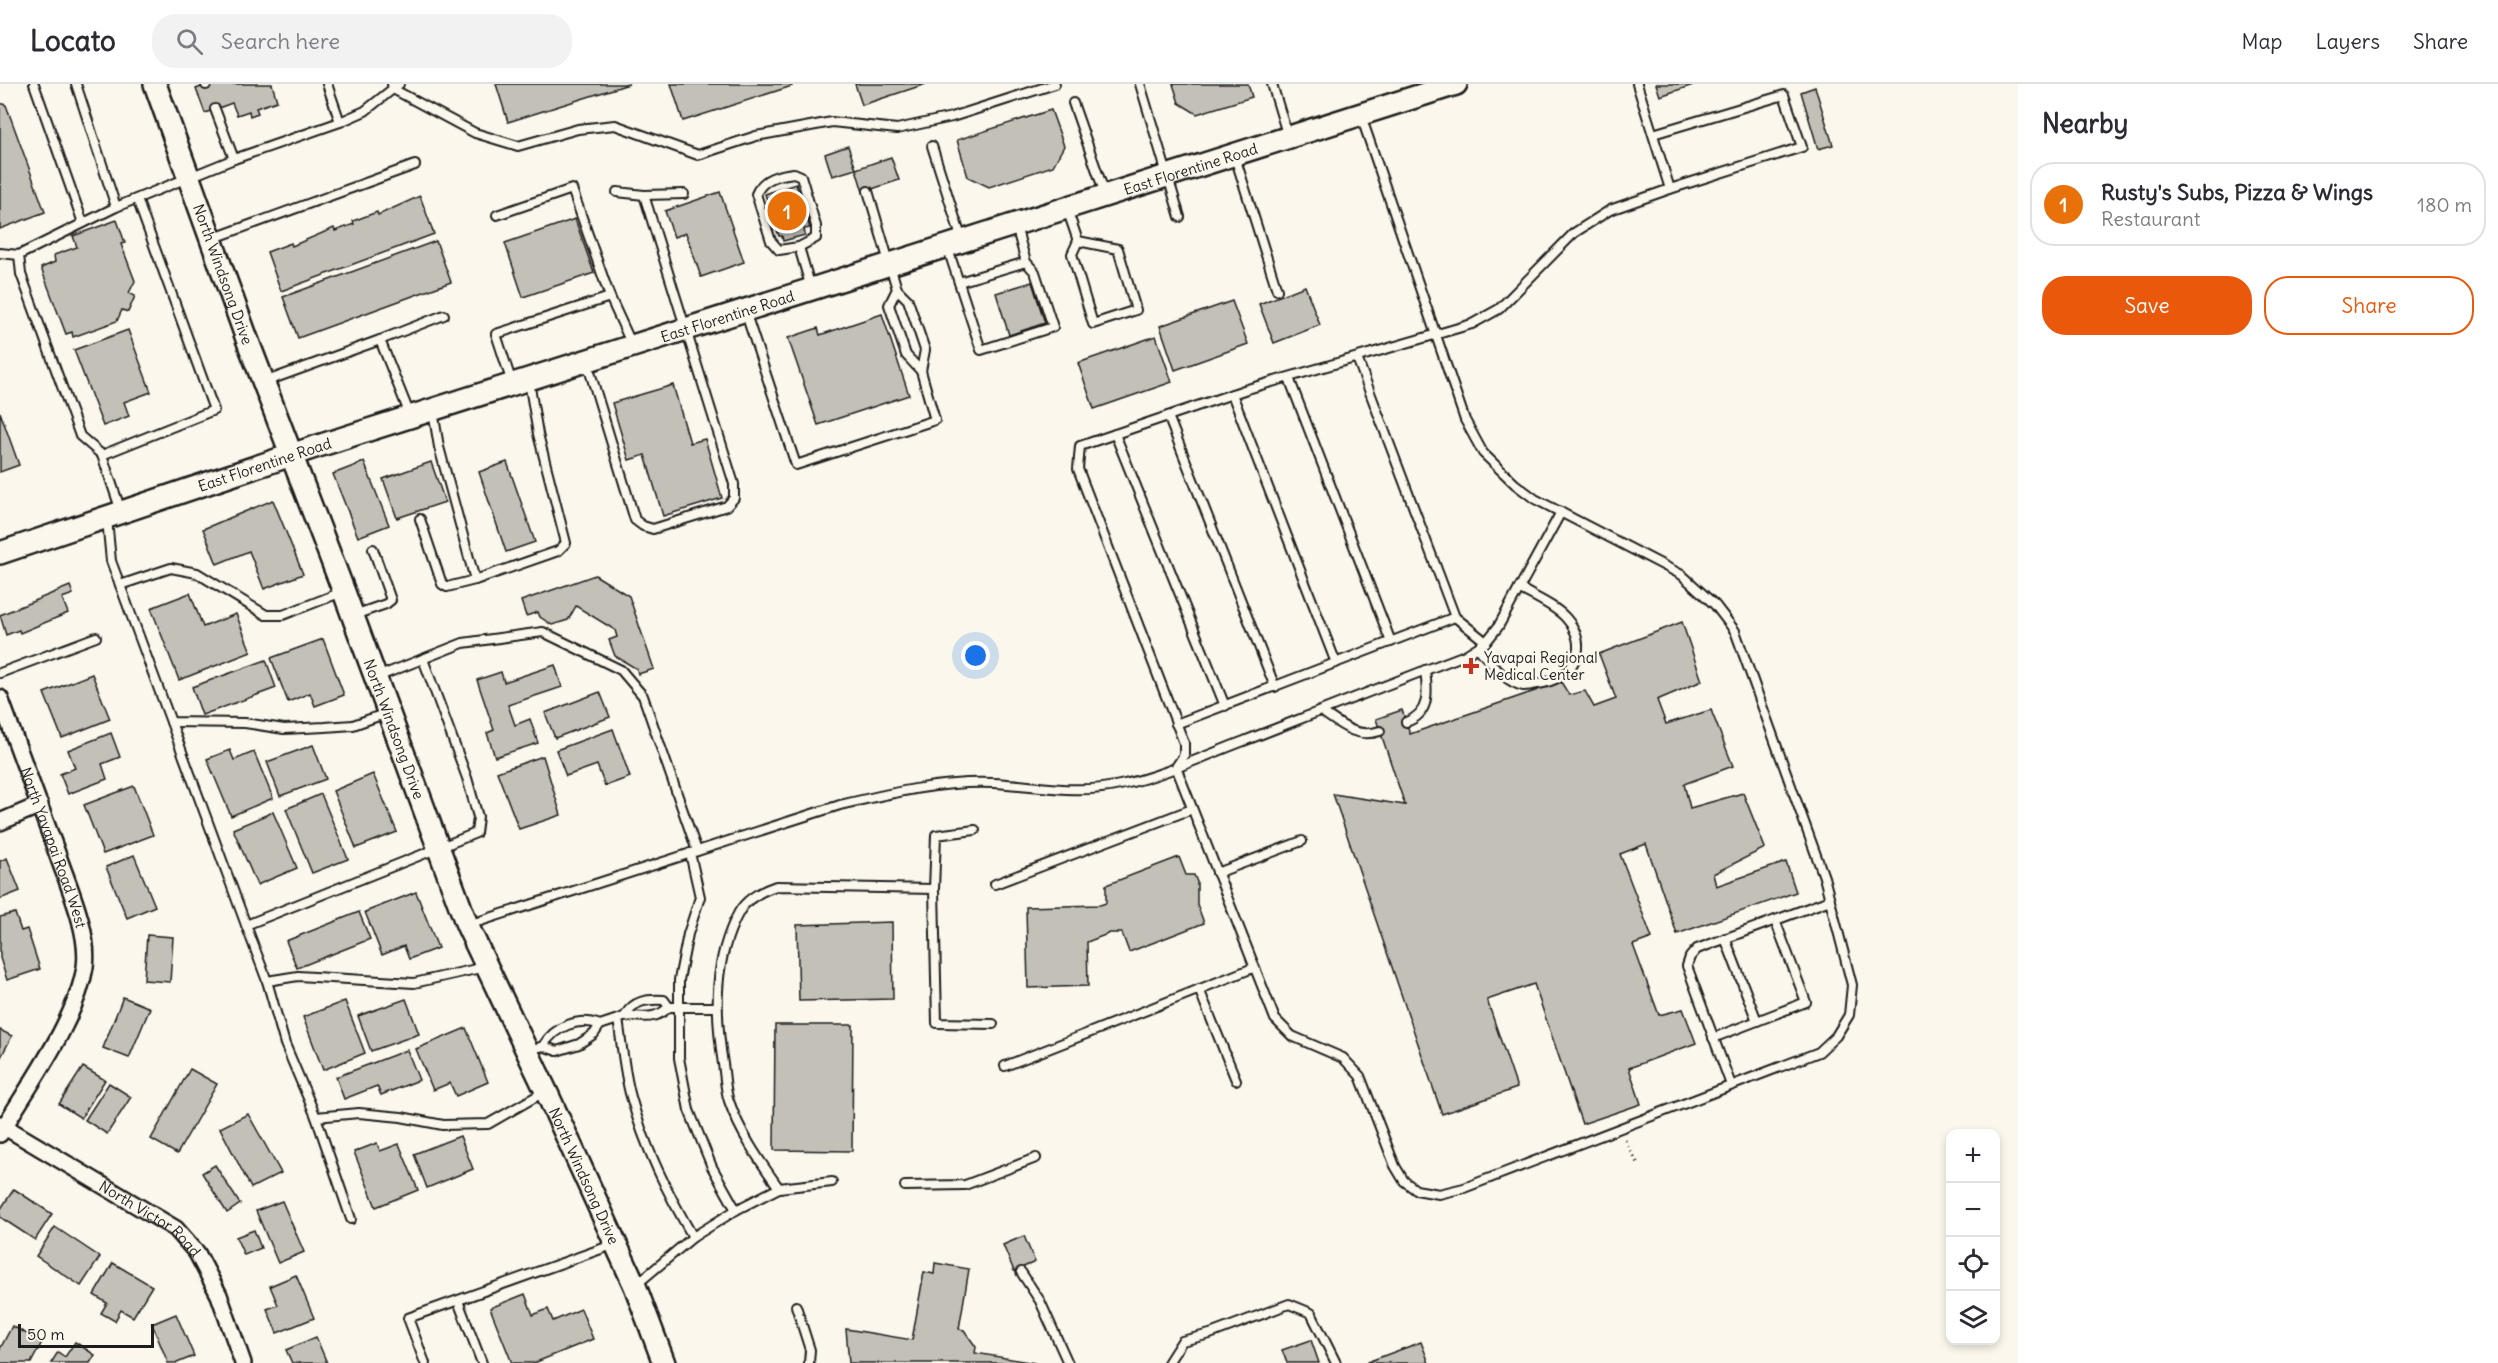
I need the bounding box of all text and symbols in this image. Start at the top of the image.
search box [152,14,572,68]
text: Locato [30,23,116,59]
icon: search [173,25,206,58]
text: Search here [221,27,340,55]
text: Map [2242,28,2282,55]
text: Layers [2315,28,2380,55]
text: Share [2413,28,2468,55]
text: Nearby [2042,107,2128,140]
street label: East Florentine Road [1121,138,1260,199]
text: Rusty's Subs, Pizza & Wings [2101,178,2373,206]
pin: 1 [768,188,806,234]
text: 1 [2060,192,2067,217]
text: 180 m [2417,192,2472,217]
street label: North Windsong Drive [189,201,258,347]
text: Restaurant [2101,206,2200,231]
button: Save [2042,276,2252,335]
button: Share [2264,276,2474,335]
street label: East Florentine Road [658,286,797,346]
street label: East Florentine Road [195,433,334,495]
your location [961,641,990,670]
place label: Yavapai Regional Medical Center [1484,648,1598,684]
street label: North Windsong Drive [360,656,429,802]
marker: Yavapai Regional Medical Center [1462,657,1480,675]
street label: North Yavapai Road West [17,764,91,930]
street label: North Windsong Drive [545,1104,624,1247]
map controls [1946,1129,2000,1345]
button: + [1946,1129,2000,1183]
street label: North Victor Road [96,1176,205,1261]
button: − [1946,1183,2000,1237]
button: locate [1946,1237,2000,1291]
button: layers [1946,1291,2000,1345]
scale bar [18,1321,154,1348]
text: 50 m [27,1324,65,1344]

